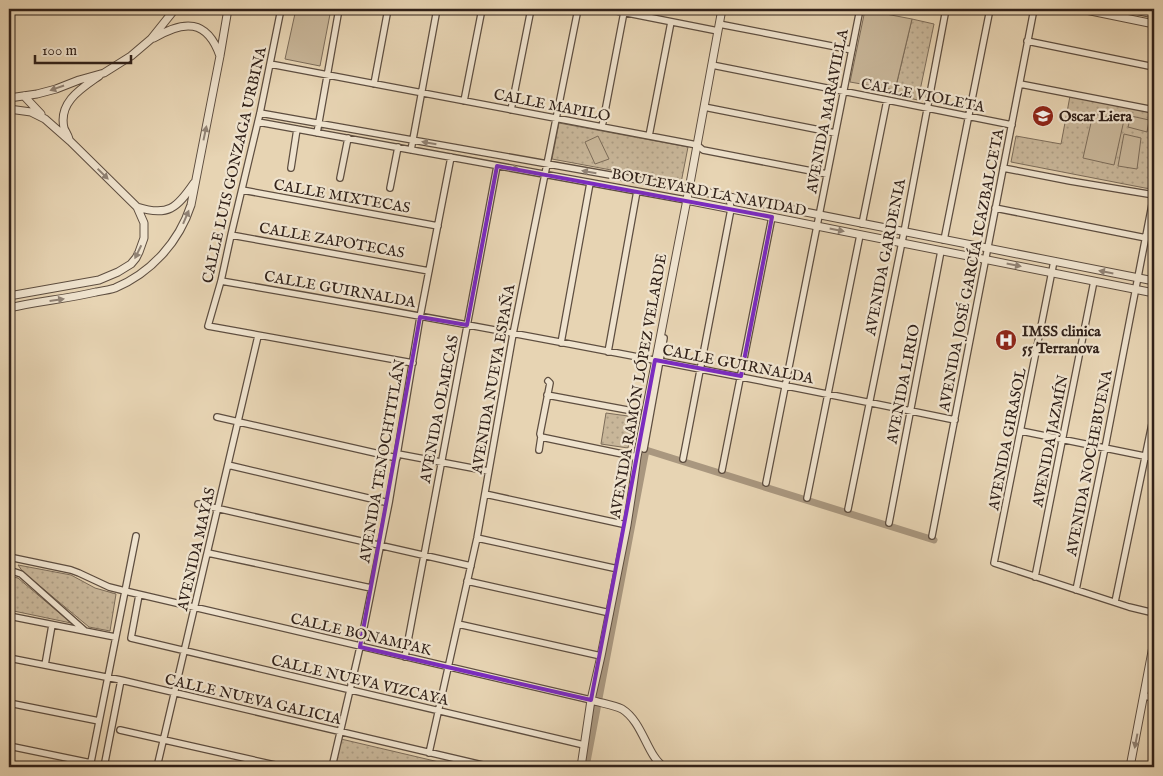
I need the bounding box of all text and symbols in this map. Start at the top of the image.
street label: AVENIDA MARAVILLA [802,26,853,196]
scale bar [35,32,131,64]
text: 100 m [42,41,78,60]
street label: CALLE LUIS GONZAGA URBINA [198,44,271,285]
street label: CALLE VIOLETA [859,74,987,117]
one-way arrow [50,84,65,92]
street label: CALLE MAPILO [492,85,612,126]
school or university icon: Oscar Liera [1031,104,1055,128]
place label: Oscar Liera [1059,107,1132,126]
one-way arrow [201,126,209,141]
street label: AVENIDA JOSÉ GARCÍA ICAZBALCETA [935,126,1008,414]
one-way arrow [421,139,437,147]
street label: BOULEVARD LA NAVIDAD [610,164,808,221]
one-way arrow [505,165,521,173]
one-way arrow [581,167,597,175]
one-way arrow [97,168,109,180]
street label: CALLE MIXTECAS [272,175,412,218]
street label: AVENIDA GARDENIA [861,176,910,338]
one-way arrow [183,210,191,224]
street label: CALLE ZAPOTECAS [258,218,406,263]
one-way arrow [830,227,846,235]
one-way arrow [133,245,142,260]
street label: AVENIDA RAMÓN LÓPEZ VELARDE [606,252,671,521]
one-way arrow [1006,262,1022,270]
street label: CALLE GUIRNALDA [263,267,418,312]
one-way arrow [1098,267,1114,275]
street label: AVENIDA NUEVA ESPAÑA [467,282,520,476]
one-way arrow [49,295,65,303]
place label: IMSS clinica 55 Terranova [1022,322,1101,358]
street label: AVENIDA LIRIO [882,323,924,446]
hospital icon: IMSS clinica 55 Terranova [994,328,1018,352]
street label: AVENIDA OLMECAS [416,334,463,486]
street label: CALLE GUIRNALDA [661,341,816,389]
street label: AVENIDA TENOCHTITLÁN [355,358,410,565]
street label: AVENIDA GIRASOL [984,366,1031,513]
street label: AVENIDA NOCHEBUENA [1062,368,1117,559]
street label: AVENIDA JAZMÍN [1028,373,1073,510]
street label: AVENIDA MAYAS [173,486,220,614]
street label: CALLE BONAMPAK [289,609,433,660]
street label: CALLE NUEVA VIZCAYA [269,651,451,710]
street label: CALLE NUEVA GALICIA [163,670,344,729]
one-way arrow [1131,733,1139,749]

